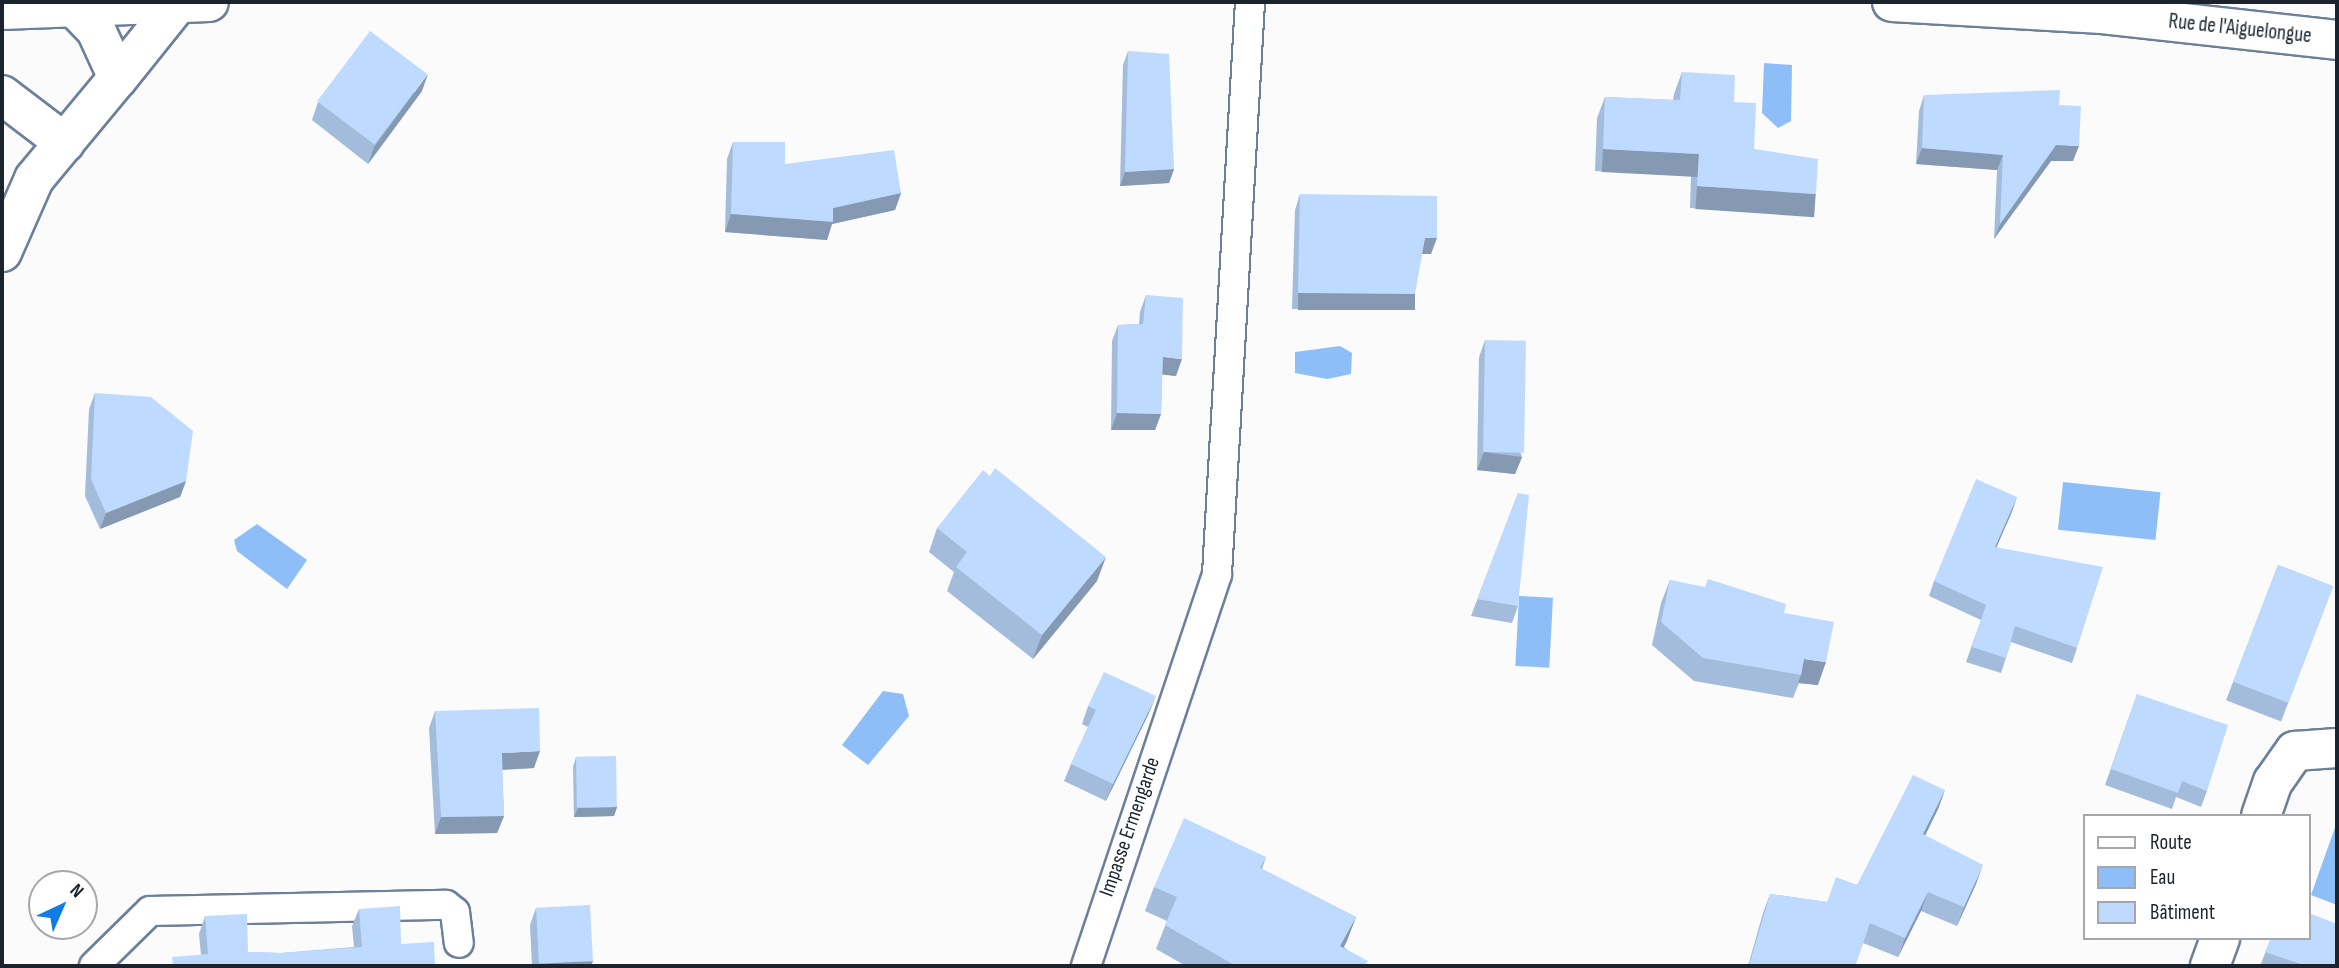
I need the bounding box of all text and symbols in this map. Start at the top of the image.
street label: Rue de l'Aiguelongue [2167,9,2313,49]
street label: Impasse Ermengarde [1094,754,1166,900]
legend [2084,814,2311,940]
text: Route [2150,830,2192,855]
text: Eau [2150,865,2175,890]
north arrow [28,870,98,940]
text: N [65,879,88,903]
text: Bâtiment [2150,900,2215,925]

